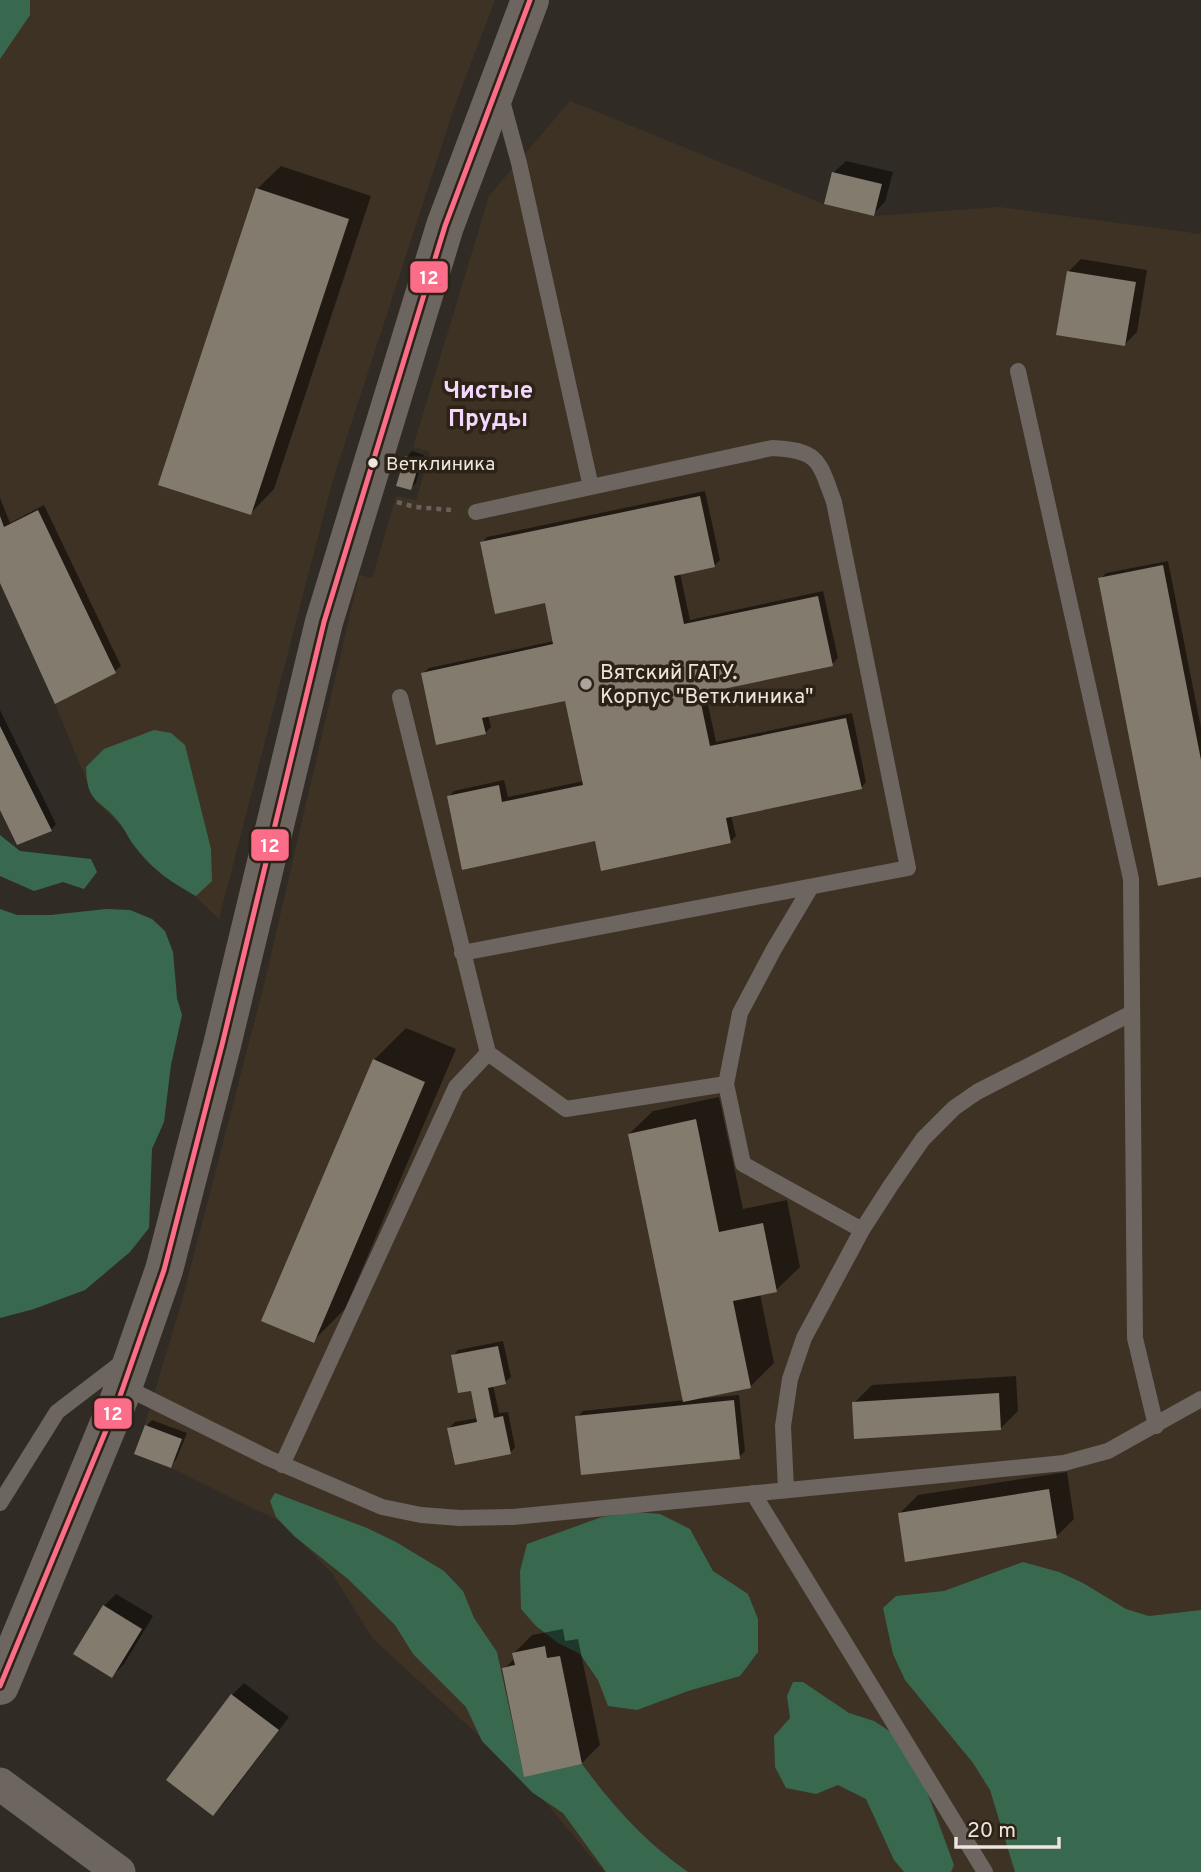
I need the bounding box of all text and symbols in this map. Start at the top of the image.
line badge: 12 [409,260,449,294]
text: 12 [419,267,439,291]
district label: Чистые Пруды [443,377,533,435]
place label: Ветклиника [386,453,495,477]
marker: Ветклиника [366,456,380,470]
place label: Вятский ГАТУ. Корпус "Ветклиника" [600,660,814,711]
marker: Вятский ГАТУ. Корпус "Ветклиника" [578,676,594,692]
line badge: 12 [250,828,290,862]
text: 12 [260,835,280,859]
line badge: 12 [93,1397,133,1430]
text: 12 [103,1403,123,1427]
scale bar [956,1806,1059,1850]
text: 20 m [967,1818,1016,1845]

